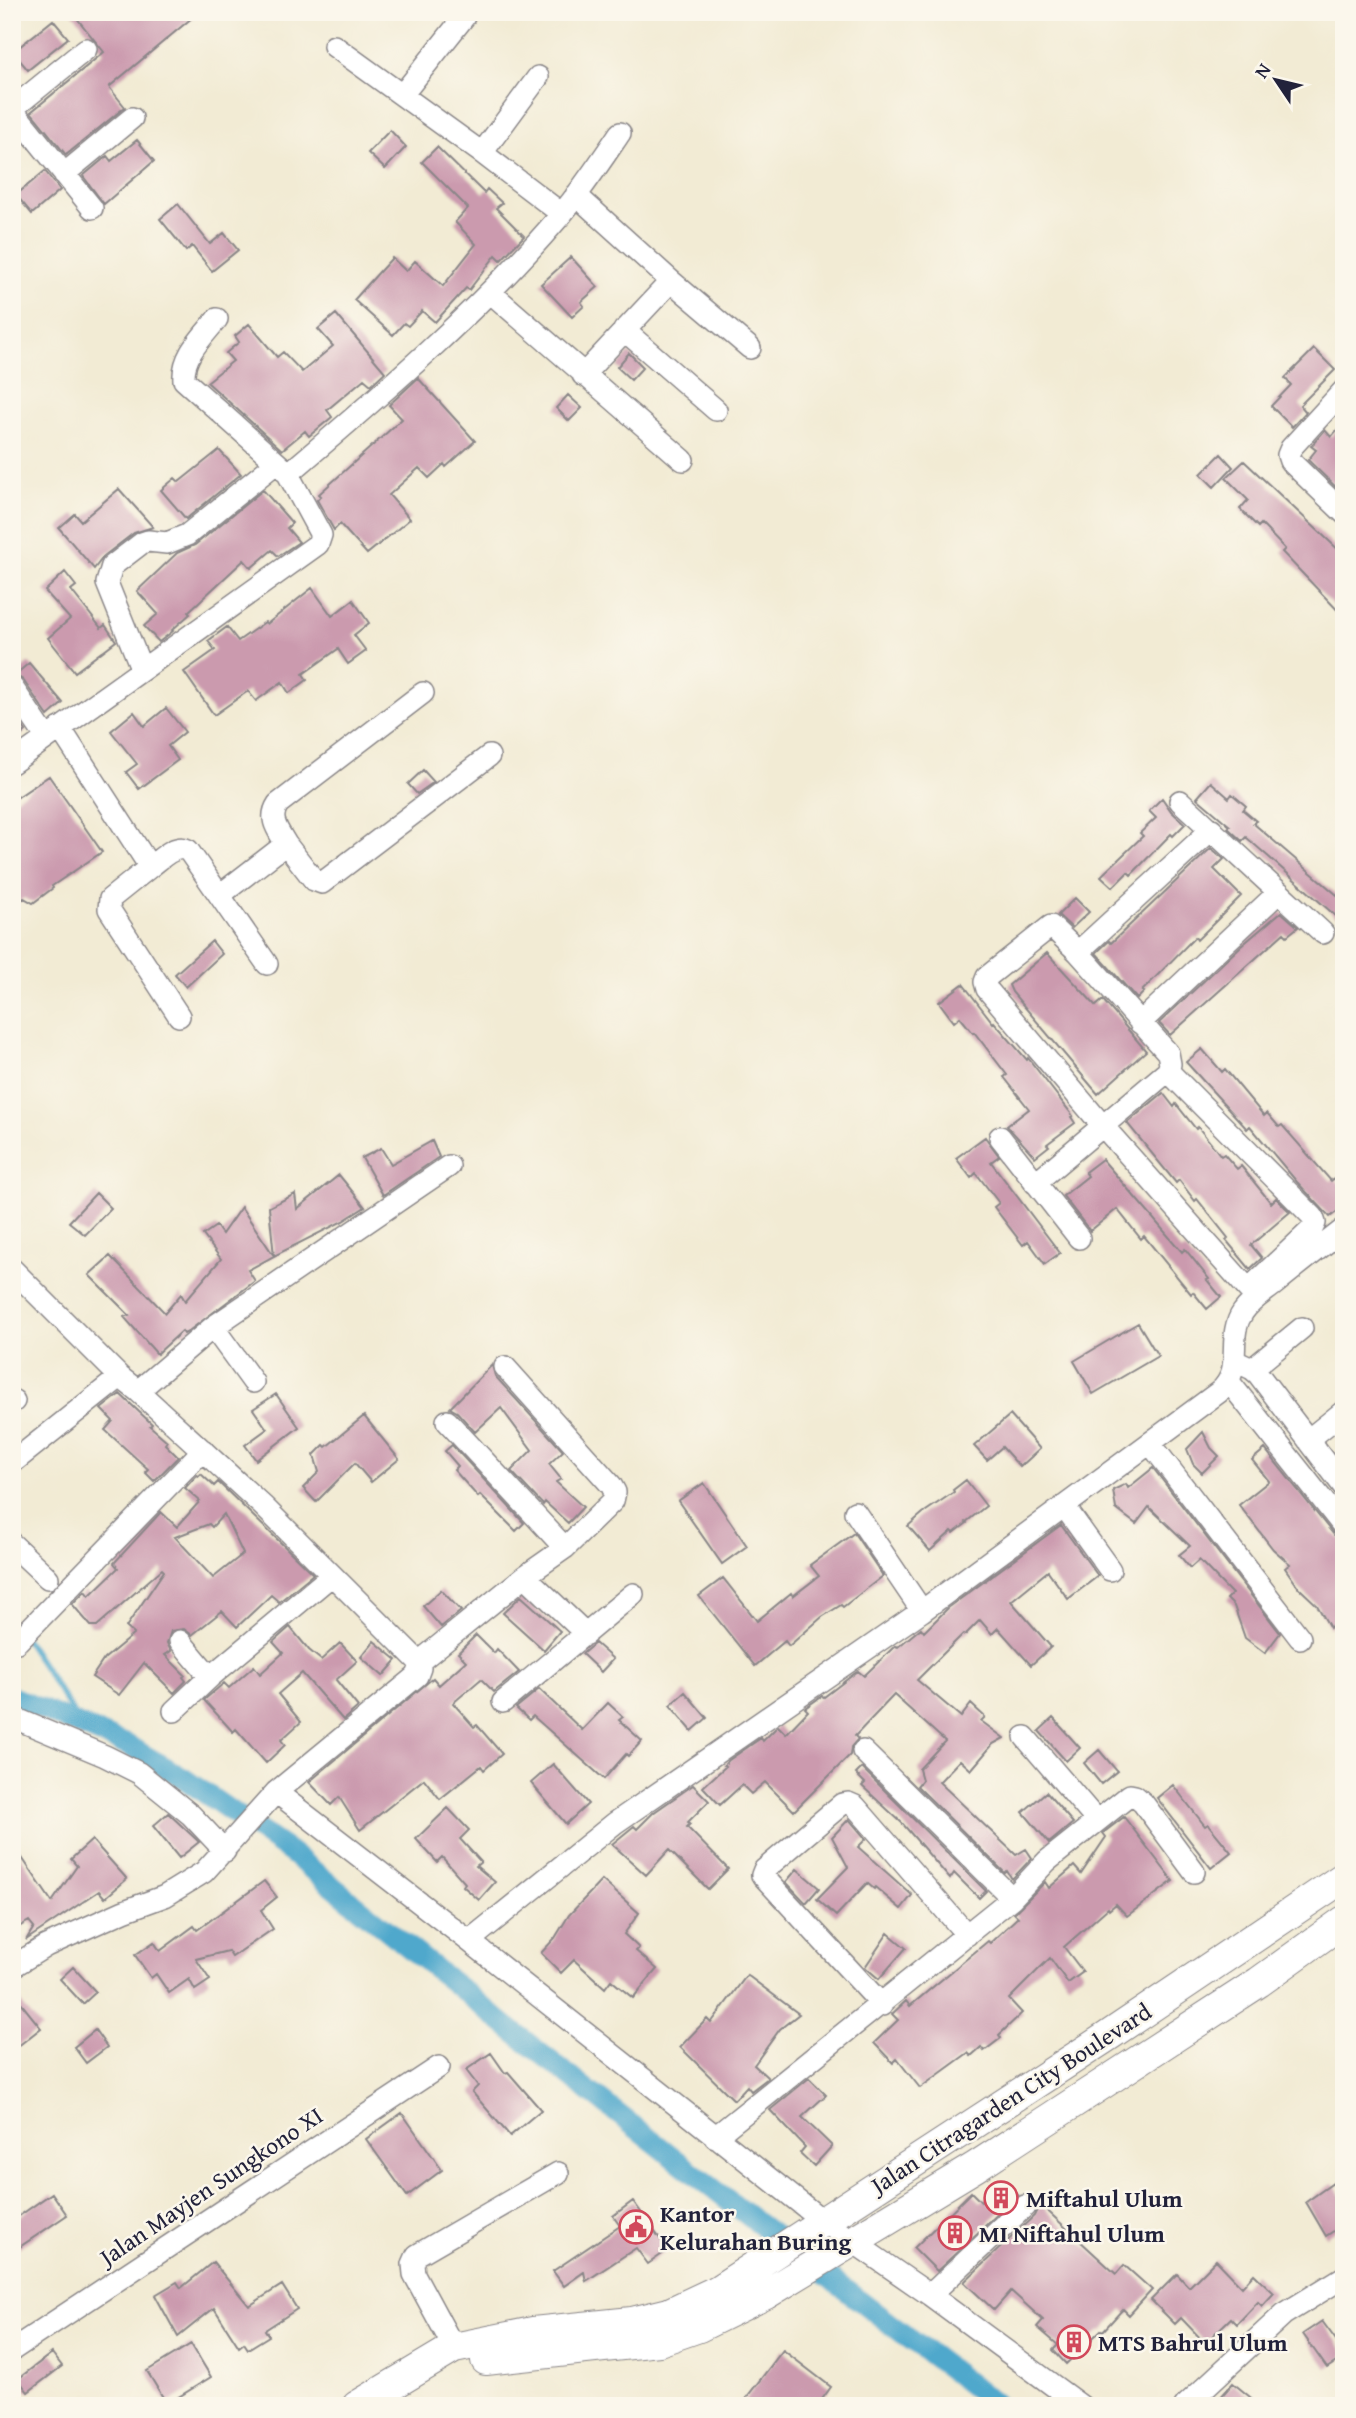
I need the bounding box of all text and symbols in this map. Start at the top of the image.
north arrow [1240,46,1310,116]
text: N [1247,57,1277,83]
street label: Jalan Citragarden City Boulevard [861,1994,1158,2204]
street label: Jalan Mayjen Sungkono XI [90,2098,330,2276]
building icon: Miftahul Ulum [982,2179,1020,2217]
place label: Miftahul Ulum [1026,2181,1183,2216]
place label: Kantor Kelurahan Buring [660,2196,851,2259]
public building icon: Kantor Kelurahan Buring [617,2208,655,2246]
building icon: MI Niftahul Ulum [936,2214,974,2252]
place label: MI Niftahul Ulum [979,2216,1165,2251]
building icon: MTS Bahrul Ulum [1055,2323,1093,2361]
place label: MTS Bahrul Ulum [1098,2325,1288,2360]

